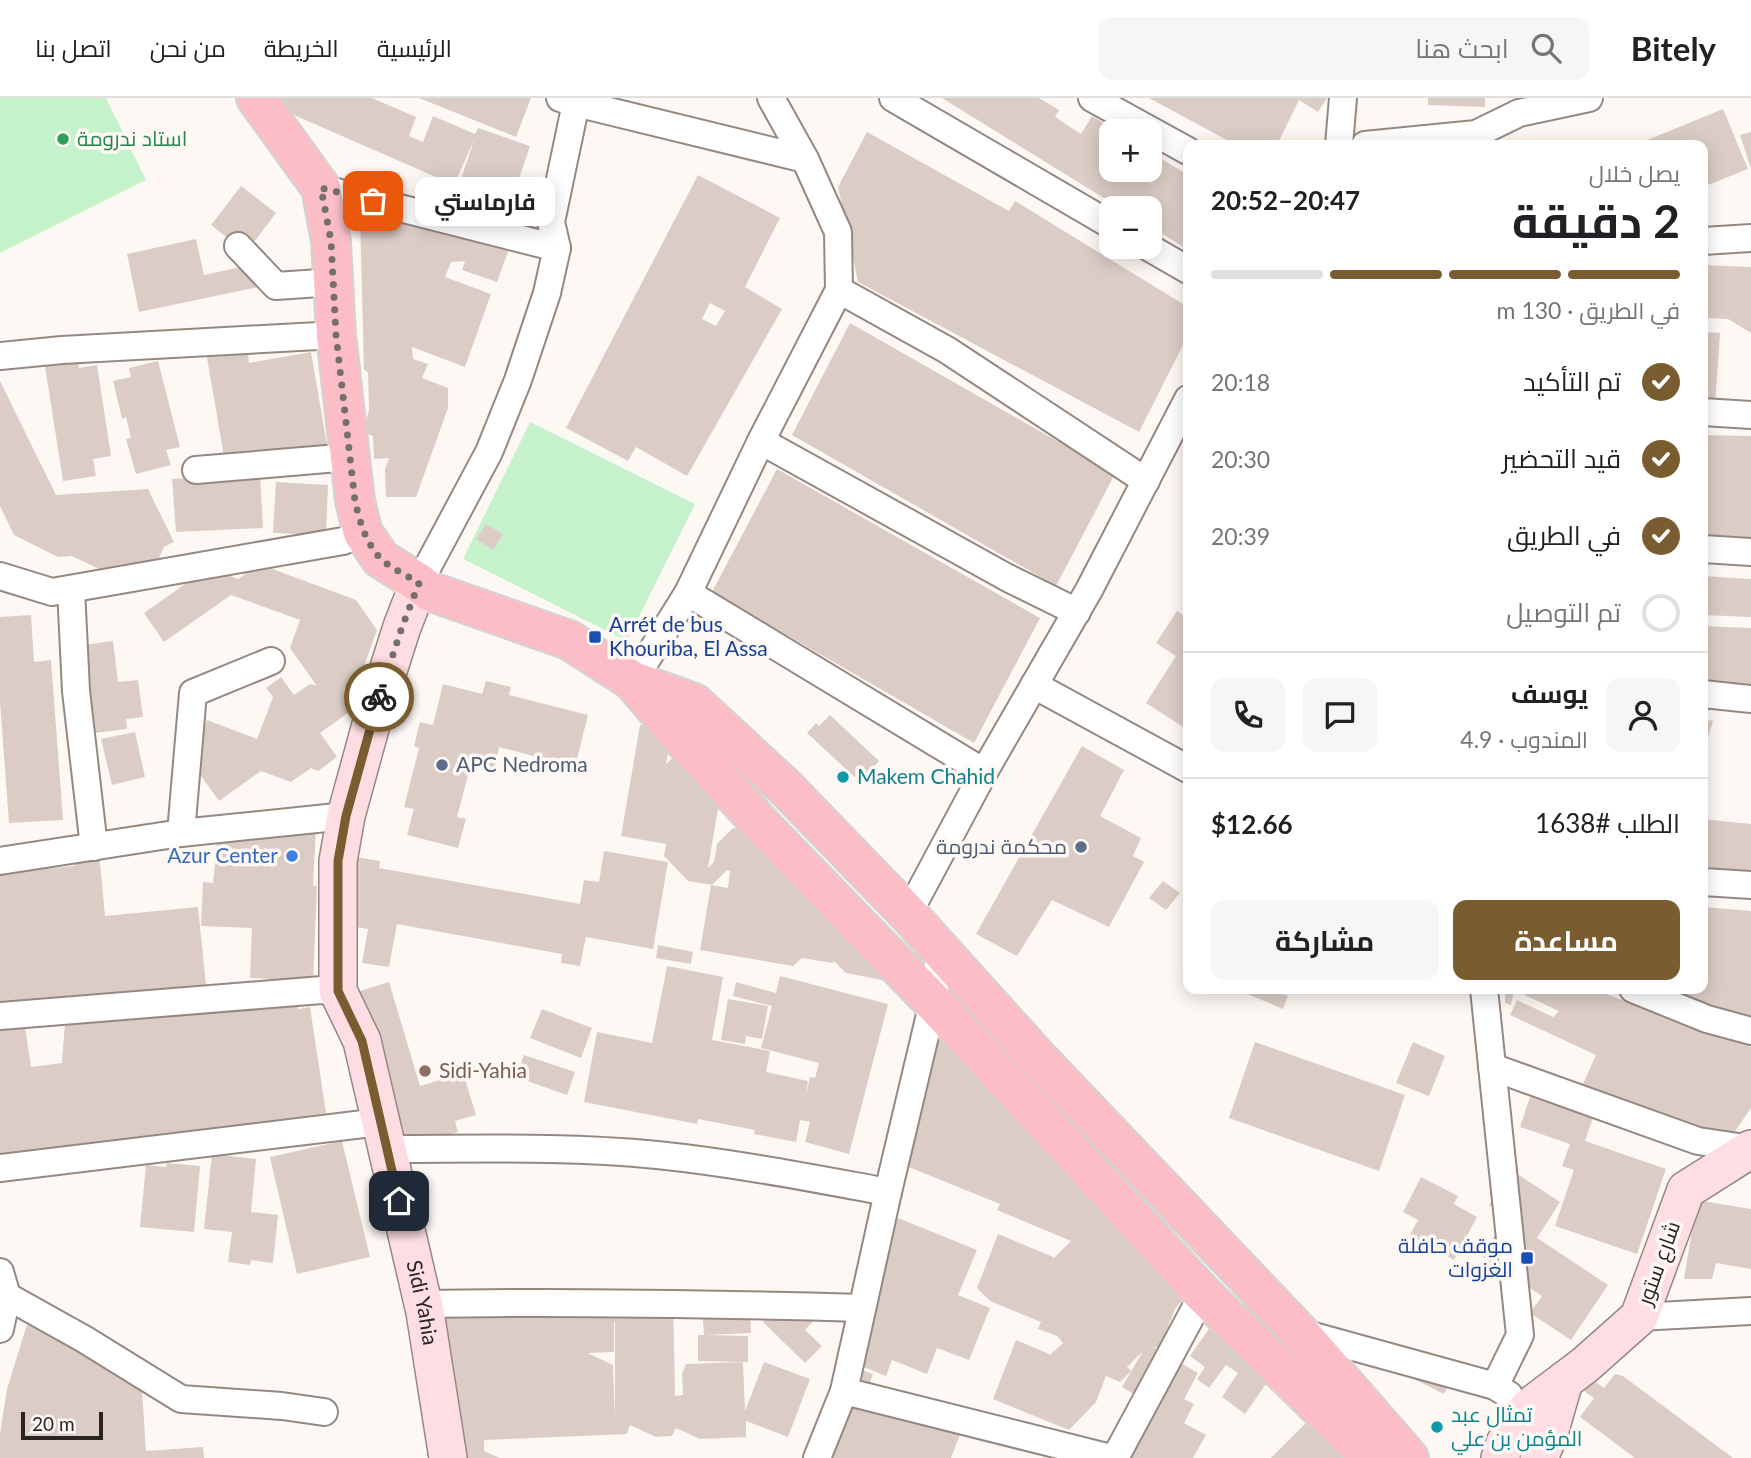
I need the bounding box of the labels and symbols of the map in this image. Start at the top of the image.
place label: استاد ندرومة [77,125,187,151]
marker: استاد ندرومة [55,131,71,147]
pin [343,171,403,231]
callout: فارماستي [415,176,555,226]
place label: Arrét de bus Khouriba, El Assa [609,611,768,660]
marker: Arrét de bus Khouriba, El Assa [587,629,603,645]
courier [344,662,414,732]
place label: APC Nedroma [456,751,588,776]
marker: APC Nedroma [434,757,450,773]
place label: Makem Chahid [857,763,995,788]
marker: Makem Chahid [835,769,851,785]
place label: محكمة ندرومة [936,833,1067,859]
marker: محكمة ندرومة [1073,839,1089,855]
place label: Azur Center [167,842,278,867]
marker: Azur Center [284,848,300,864]
place label: Sidi-Yahia [439,1057,527,1082]
marker: Sidi-Yahia [417,1063,433,1079]
pin [369,1171,429,1231]
street label: شارع ستور [1631,1217,1687,1310]
place label: موقف حافلة الغزوات [1398,1232,1513,1282]
marker: موقف حافلة الغزوات [1519,1250,1535,1266]
street label: Sidi Yahia [402,1257,444,1347]
place label: تمثال عبد المؤمن بن علي [1451,1401,1582,1455]
scale bar [21,1409,103,1441]
marker: تمثال عبد المؤمن بن علي [1429,1419,1445,1435]

